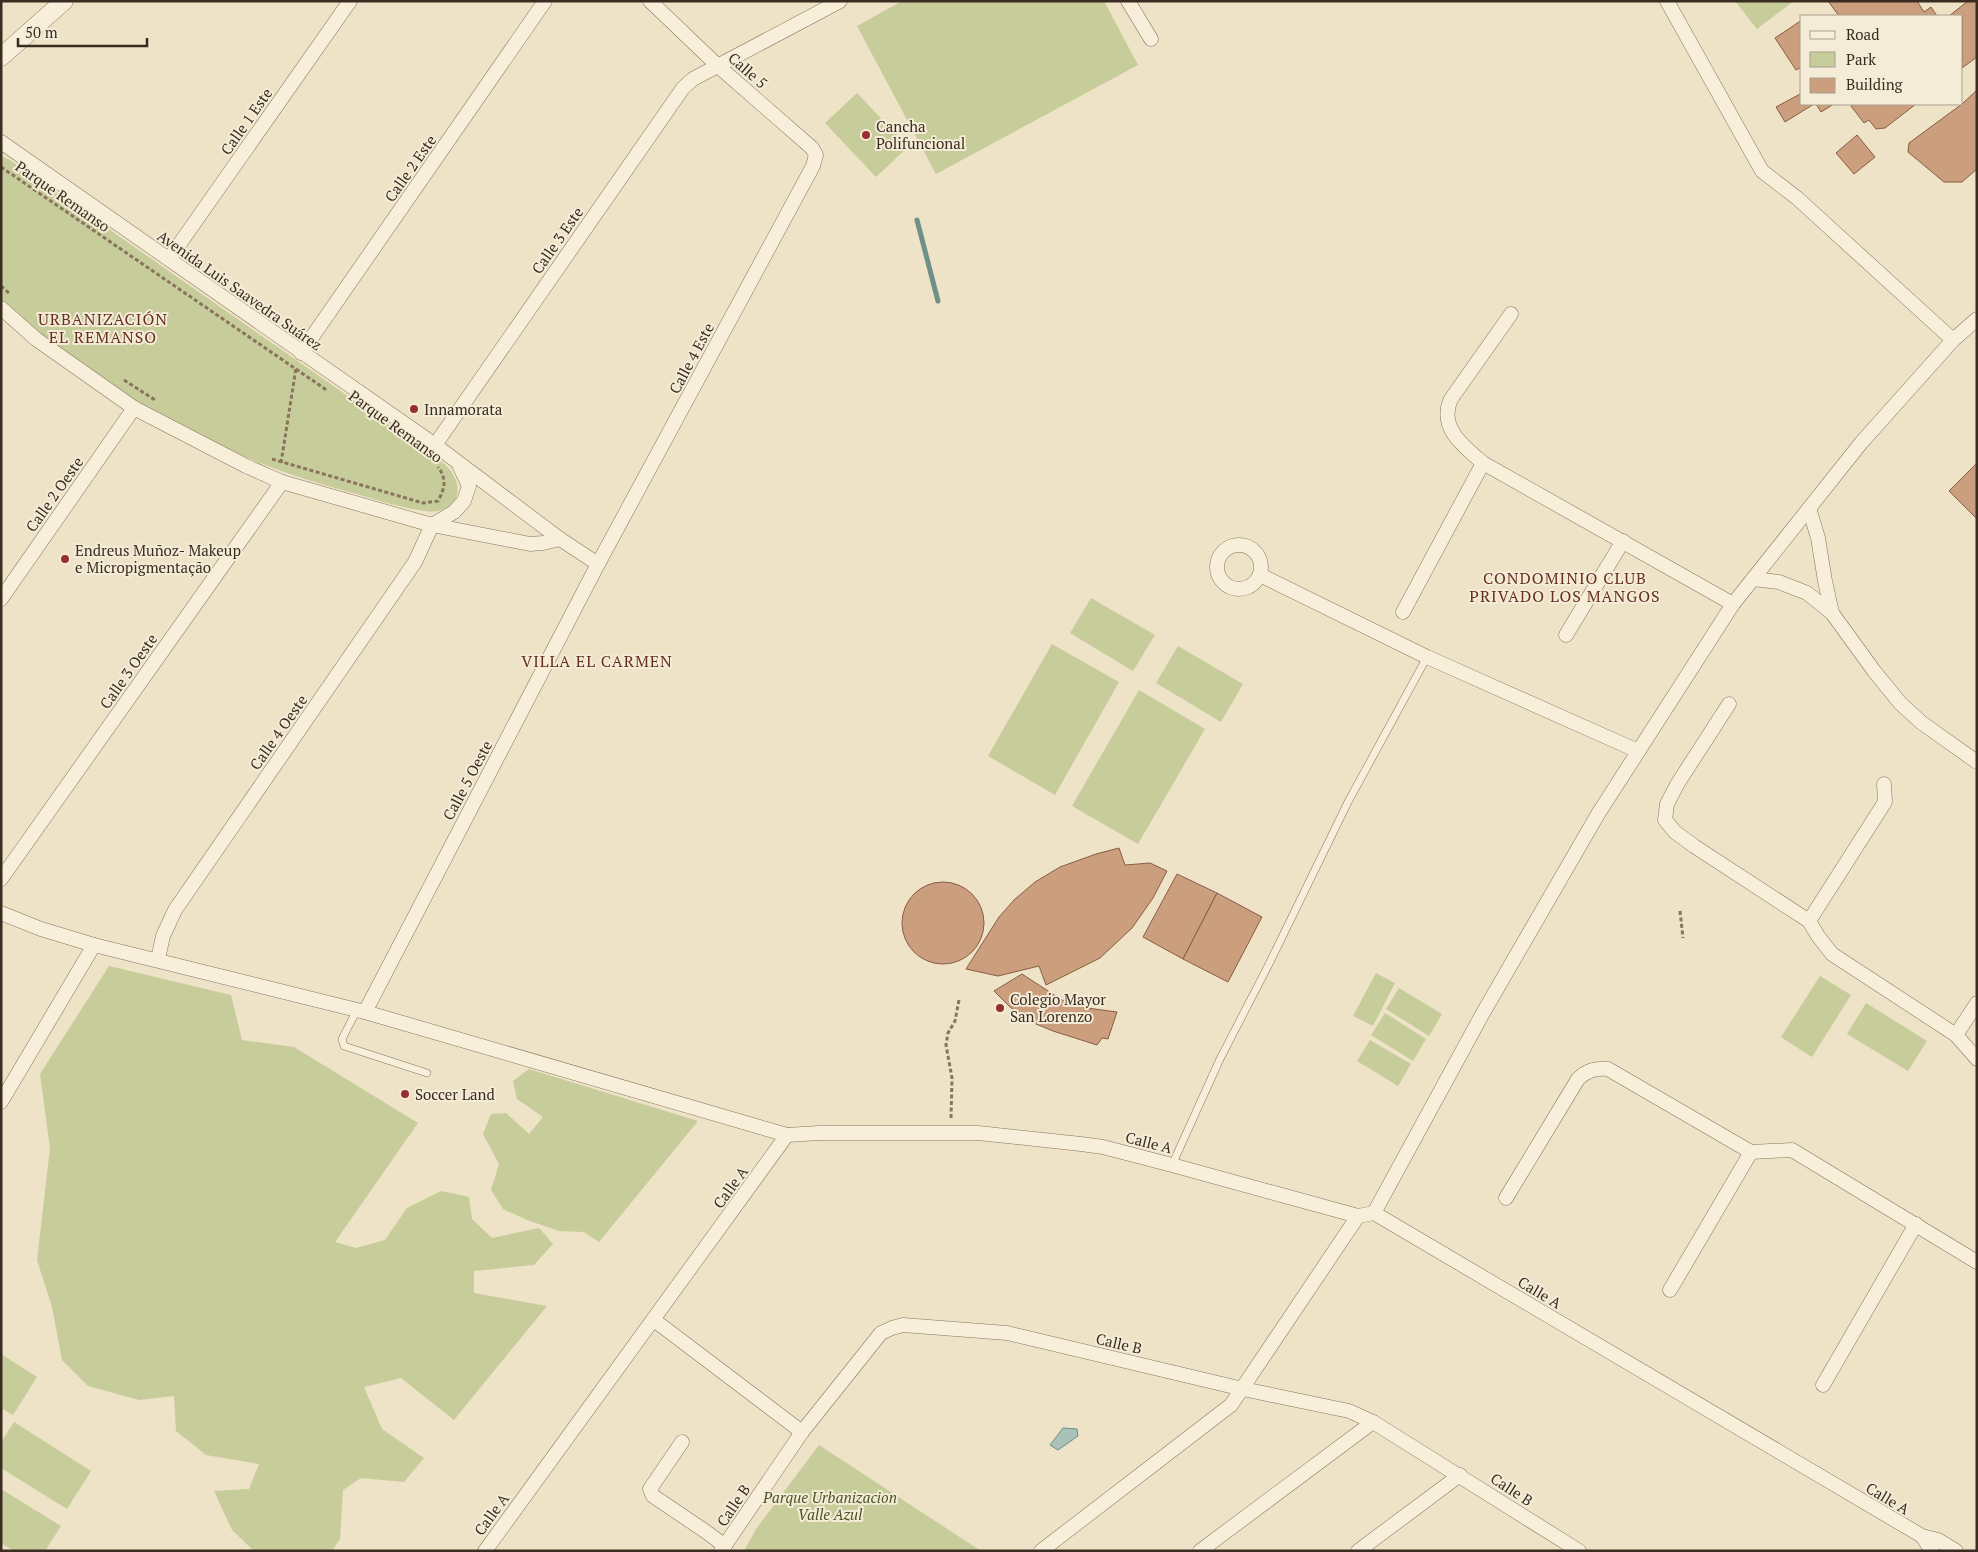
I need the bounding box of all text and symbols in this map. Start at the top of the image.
scale bar [18,15,146,47]
legend [1800,15,1963,105]
text: 50 m [25,22,58,42]
text: Road [1846,24,1879,44]
street label: Calle 5 [724,48,772,92]
text: Park [1846,49,1876,69]
text: Building [1846,74,1904,94]
street label: Calle 1 Este [216,84,276,158]
place label: Cancha Polifuncional [876,116,965,153]
marker: Cancha Polifuncional [860,129,872,141]
street label: Calle 2 Este [380,131,440,205]
street label: Parque Remanso [12,156,114,236]
street label: Calle 3 Este [527,203,587,277]
street label: Avenida Luis Saavedra Suárez [154,225,326,355]
district label: URBANIZACIÓN EL REMANSO [38,308,168,348]
street label: Calle 4 Este [664,319,718,397]
street label: Parque Remanso [345,385,447,467]
place label: Innamorata [424,399,503,419]
marker: Innamorata [408,403,420,415]
street label: Calle 2 Oeste [21,452,87,536]
place label: Endreus Muñoz- Makeup e Micropigmentação [75,540,241,577]
marker: Endreus Muñoz- Makeup e Micropigmentação [59,553,71,565]
district label: CONDOMINIO CLUB PRIVADO LOS MANGOS [1469,567,1661,607]
street label: Calle 3 Oeste [95,629,161,713]
district label: VILLA EL CARMEN [521,650,673,672]
street label: Calle 4 Oeste [245,690,311,774]
street label: Calle 5 Oeste [438,737,496,823]
place label: Colegio Mayor San Lorenzo [1010,989,1106,1026]
marker: Colegio Mayor San Lorenzo [994,1002,1006,1014]
place label: Soccer Land [415,1084,495,1104]
marker: Soccer Land [399,1088,411,1100]
street label: Calle A [1124,1127,1175,1158]
street label: Calle A [708,1161,752,1212]
street label: Calle A [1515,1271,1566,1313]
street label: Calle B [1094,1328,1144,1358]
street label: Calle B [1487,1468,1537,1510]
street label: Calle A [1863,1477,1914,1519]
street label: Calle B [712,1480,754,1530]
park label: Parque Urbanizacion Valle Azul [762,1487,897,1524]
street label: Calle A [469,1488,513,1539]

